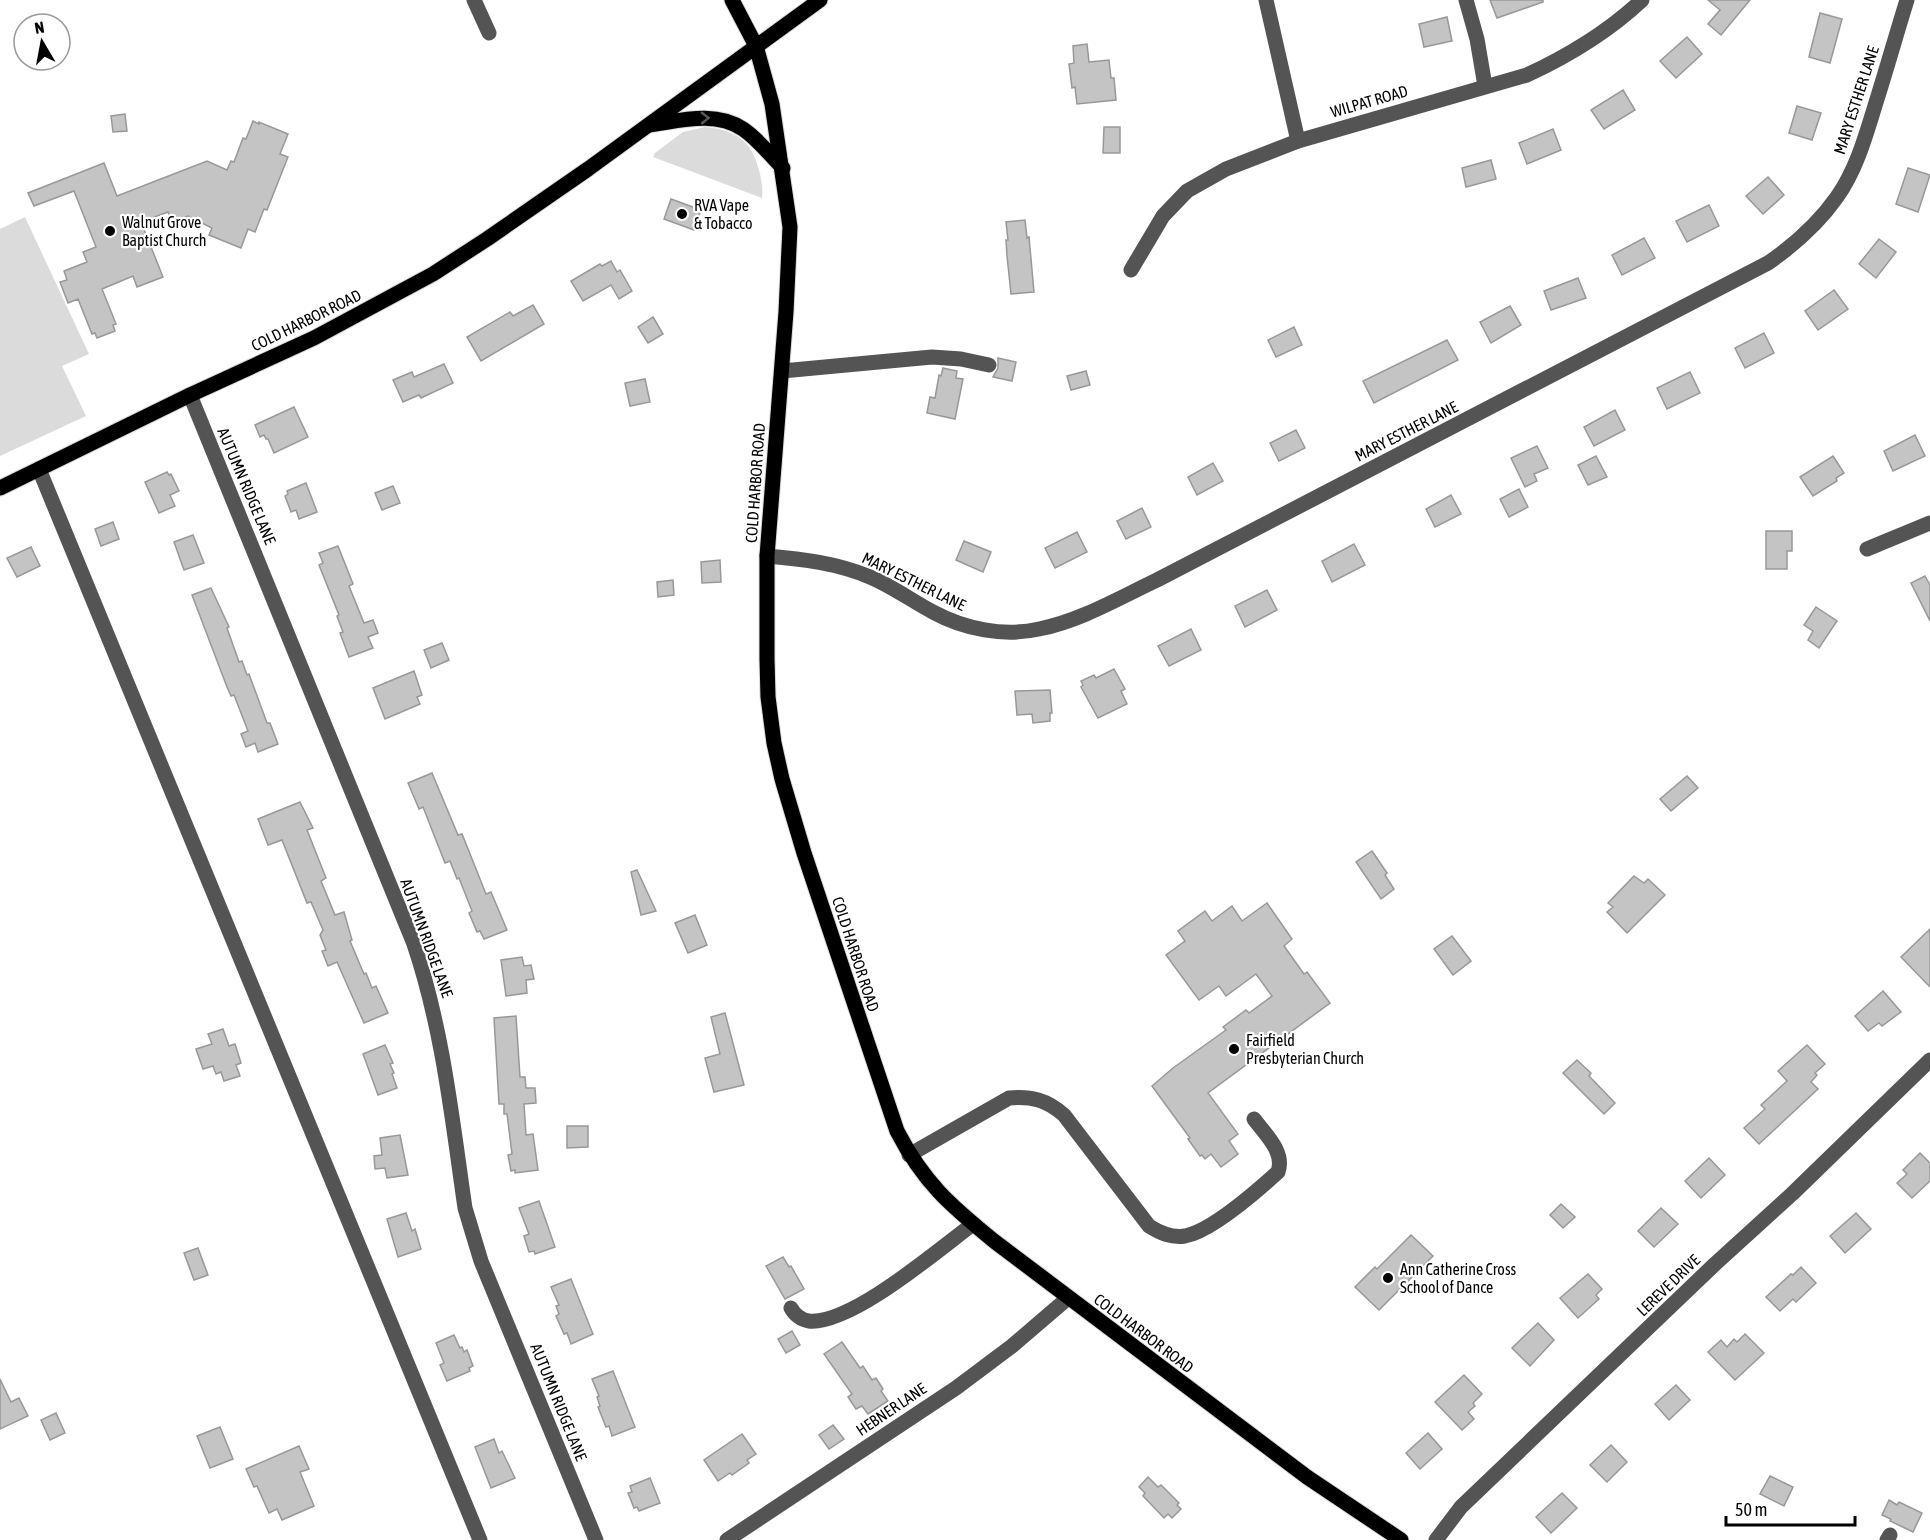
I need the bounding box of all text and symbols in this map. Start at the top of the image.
north arrow [12,12,72,72]
text: N [33,18,46,37]
street label: MARY ESTHER LANE [1830,43,1882,156]
street label: WILPAT ROAD [1328,81,1410,121]
one-way arrow [700,112,709,125]
place label: RVA Vape & Tobacco [694,196,752,232]
marker: RVA Vape & Tobacco [675,207,689,221]
place label: Walnut Grove Baptist Church [122,213,206,250]
marker: Walnut Grove Baptist Church [103,224,117,238]
street label: COLD HARBOR ROAD [248,286,364,354]
street label: MARY ESTHER LANE [1352,397,1461,465]
street label: COLD HARBOR ROAD [742,423,768,543]
street label: AUTUMN RIDGE LANE [214,425,280,547]
street label: MARY ESTHER LANE [859,548,969,614]
street label: AUTUMN RIDGE LANE [397,876,457,1000]
street label: COLD HARBOR ROAD [829,894,883,1014]
place label: Fairfield Presbyterian Church [1246,1031,1364,1068]
marker: Fairfield Presbyterian Church [1227,1042,1241,1056]
street label: LEREVE DRIVE [1633,1250,1703,1319]
place label: Ann Catherine Cross School of Dance [1400,1260,1517,1296]
marker: Ann Catherine Cross School of Dance [1381,1271,1395,1285]
street label: COLD HARBOR ROAD [1091,1290,1197,1376]
street label: AUTUMN RIDGE LANE [527,1341,591,1463]
street label: HEBNER LANE [853,1379,930,1439]
scale bar [1726,1489,1855,1527]
text: 50 m [1735,1499,1767,1520]

